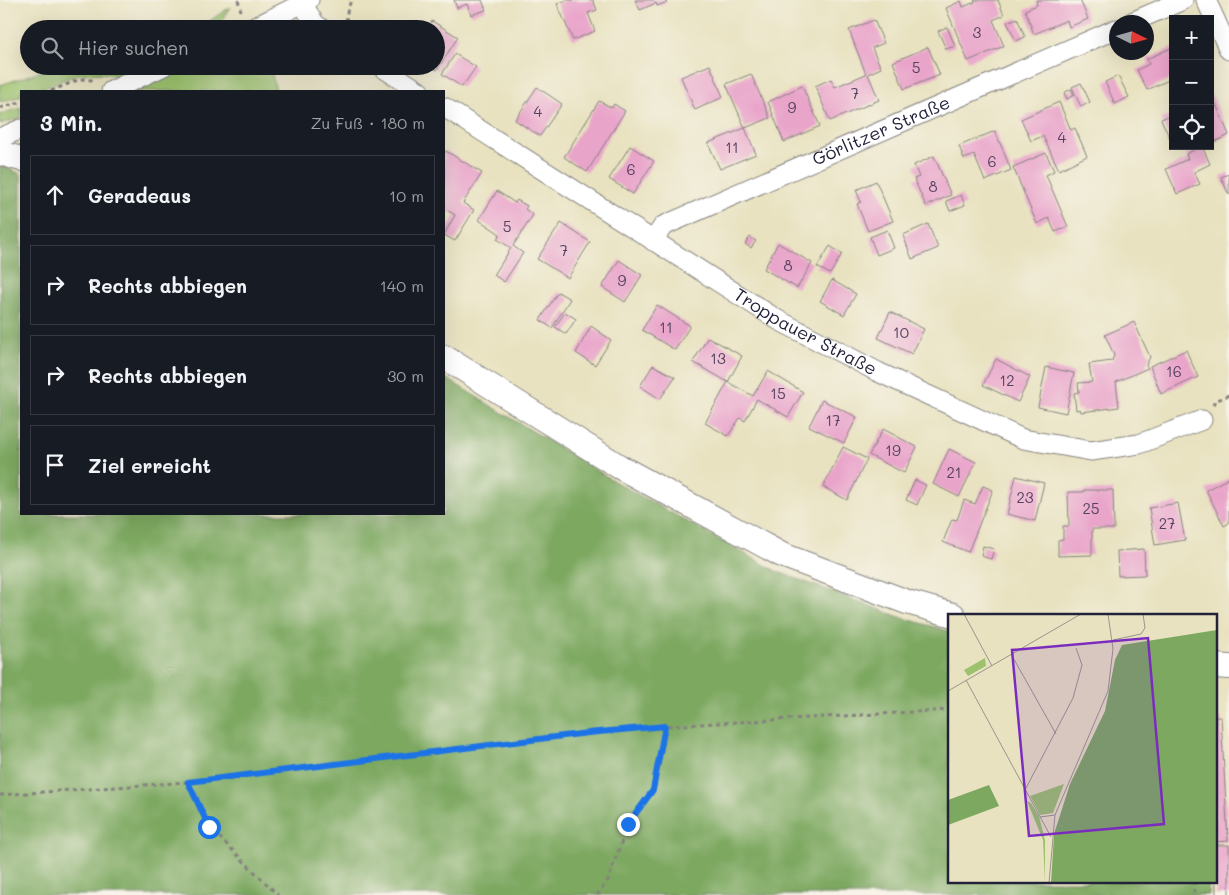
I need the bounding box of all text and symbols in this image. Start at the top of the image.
north arrow [1109,15,1154,60]
map controls [1169,15,1214,150]
button: + [1169,15,1214,60]
search box [20,20,445,75]
house number: 3 [973,22,982,42]
icon: search [38,34,66,62]
text: Hier suchen [78,35,189,60]
house number: 5 [912,57,920,77]
button: − [1169,60,1214,105]
house number: 7 [851,83,859,103]
street label: Görlitzer Straße [808,90,953,171]
house number: 9 [788,97,797,117]
house number: 4 [534,101,543,121]
button: locate [1169,105,1214,150]
text: 3 Min. [40,109,103,136]
text: Zu Fuß · 180 m [311,112,425,133]
house number: 4 [1058,127,1067,147]
house number: 11 [725,137,739,157]
house number: 6 [987,151,997,171]
house number: 6 [626,159,636,179]
house number: 8 [928,176,938,196]
icon: ahead [41,181,69,209]
text: Geradeaus [88,183,191,208]
text: 10 m [389,185,424,206]
house number: 5 [503,216,511,236]
house number: 7 [560,240,568,260]
house number: 8 [783,255,793,275]
house number: 9 [618,270,627,290]
icon: right [41,271,69,299]
text: Rechts abbiegen [88,273,247,298]
text: 140 m [380,275,424,296]
street label: Troppauer Straße [730,282,881,380]
house number: 11 [659,317,673,337]
house number: 10 [893,322,909,342]
house number: 13 [710,348,726,368]
icon: right [41,361,69,389]
house number: 16 [1166,361,1182,381]
text: Rechts abbiegen [88,363,247,388]
text: 30 m [387,365,424,386]
house number: 12 [999,370,1015,390]
house number: 15 [770,383,786,403]
house number: 17 [825,410,841,430]
house number: 19 [885,440,901,460]
icon: arrive [41,451,69,479]
text: Ziel erreicht [88,453,211,478]
house number: 21 [946,462,962,482]
house number: 23 [1016,487,1034,507]
house number: 25 [1082,498,1100,518]
house number: 27 [1159,513,1175,533]
inset map [948,614,1216,882]
route end [617,813,640,836]
route start [198,816,221,839]

